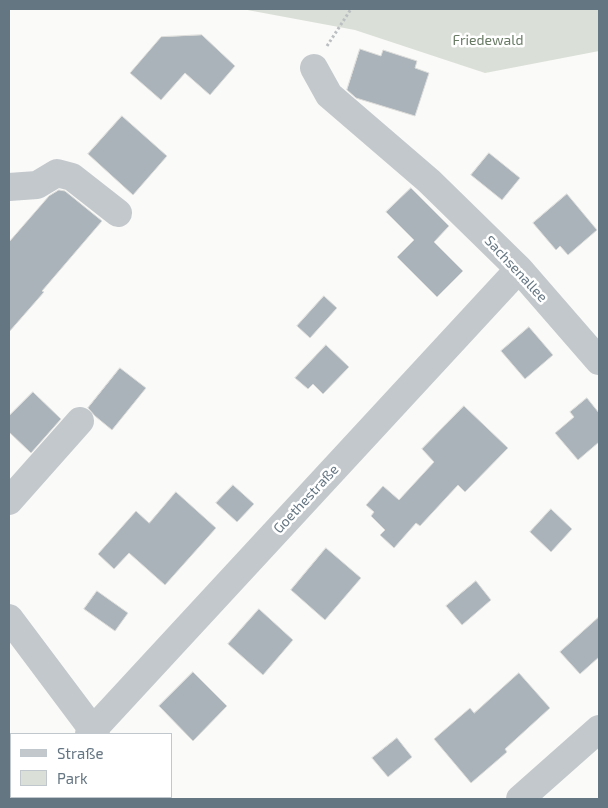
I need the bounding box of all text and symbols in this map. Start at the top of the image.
park label: Friedewald [453,32,523,48]
street label: Sachsenallee [481,232,551,306]
street label: Goethestraße [270,461,342,537]
legend [10,733,172,798]
text: Straße [57,744,103,762]
text: Park [57,769,88,787]

